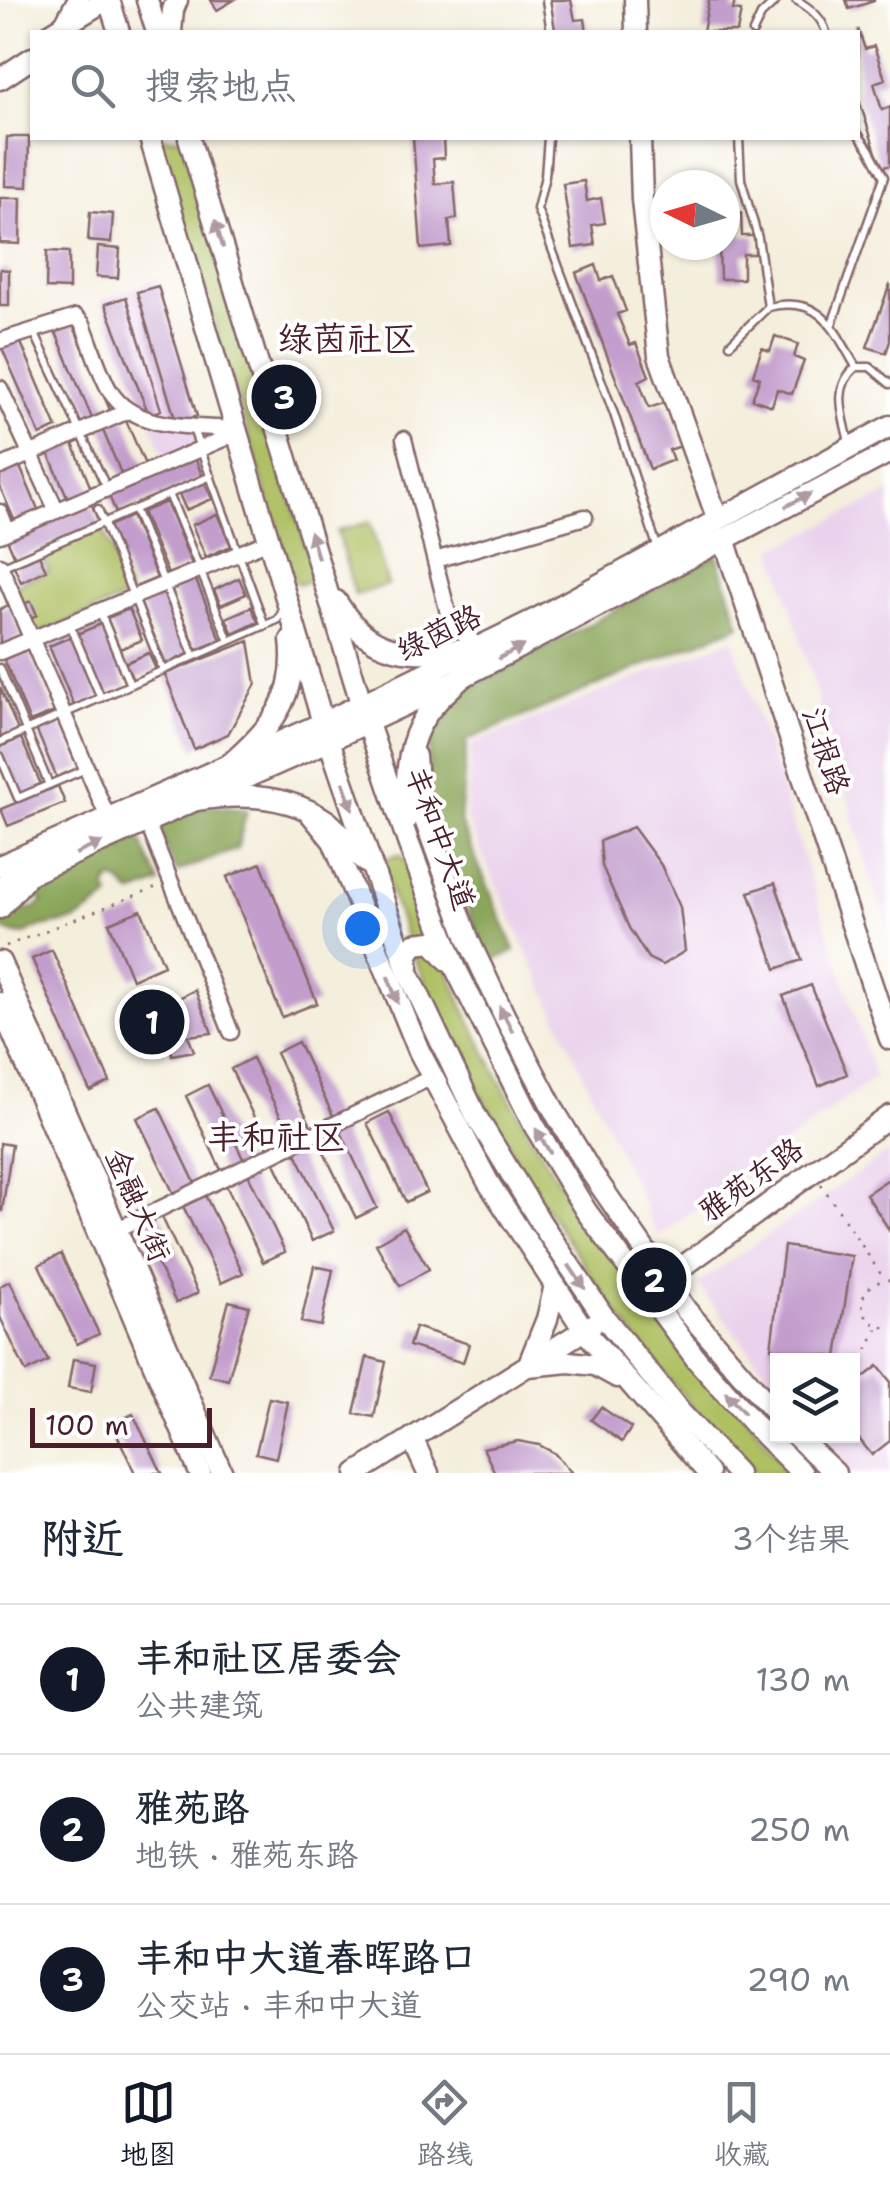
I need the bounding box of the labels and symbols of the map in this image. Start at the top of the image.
north arrow [650,170,740,260]
one-way arrow [211,219,226,249]
district label: 绿茵社区 [277,315,417,362]
pin: 3 [252,360,316,434]
one-way arrow [784,492,813,509]
one-way arrow [305,530,320,560]
street label: 绿茵路 [389,594,488,671]
one-way arrow [496,644,525,661]
street label: 江报路 [793,702,860,800]
street label: 丰和中大道 [396,760,485,915]
one-way arrow [341,782,356,812]
one-way arrow [75,839,104,856]
your location [337,903,388,954]
one-way arrow [385,976,401,1006]
pin: 1 [120,984,184,1060]
one-way arrow [498,1004,515,1033]
district label: 丰和社区 [206,1113,346,1160]
one-way arrow [535,1127,553,1155]
street label: 雅苑东路 [690,1128,811,1231]
street label: 金融大街 [96,1142,181,1268]
pin: 2 [622,1242,686,1318]
one-way arrow [567,1263,586,1290]
one-way arrow [724,1391,747,1415]
scale bar [30,1403,212,1448]

